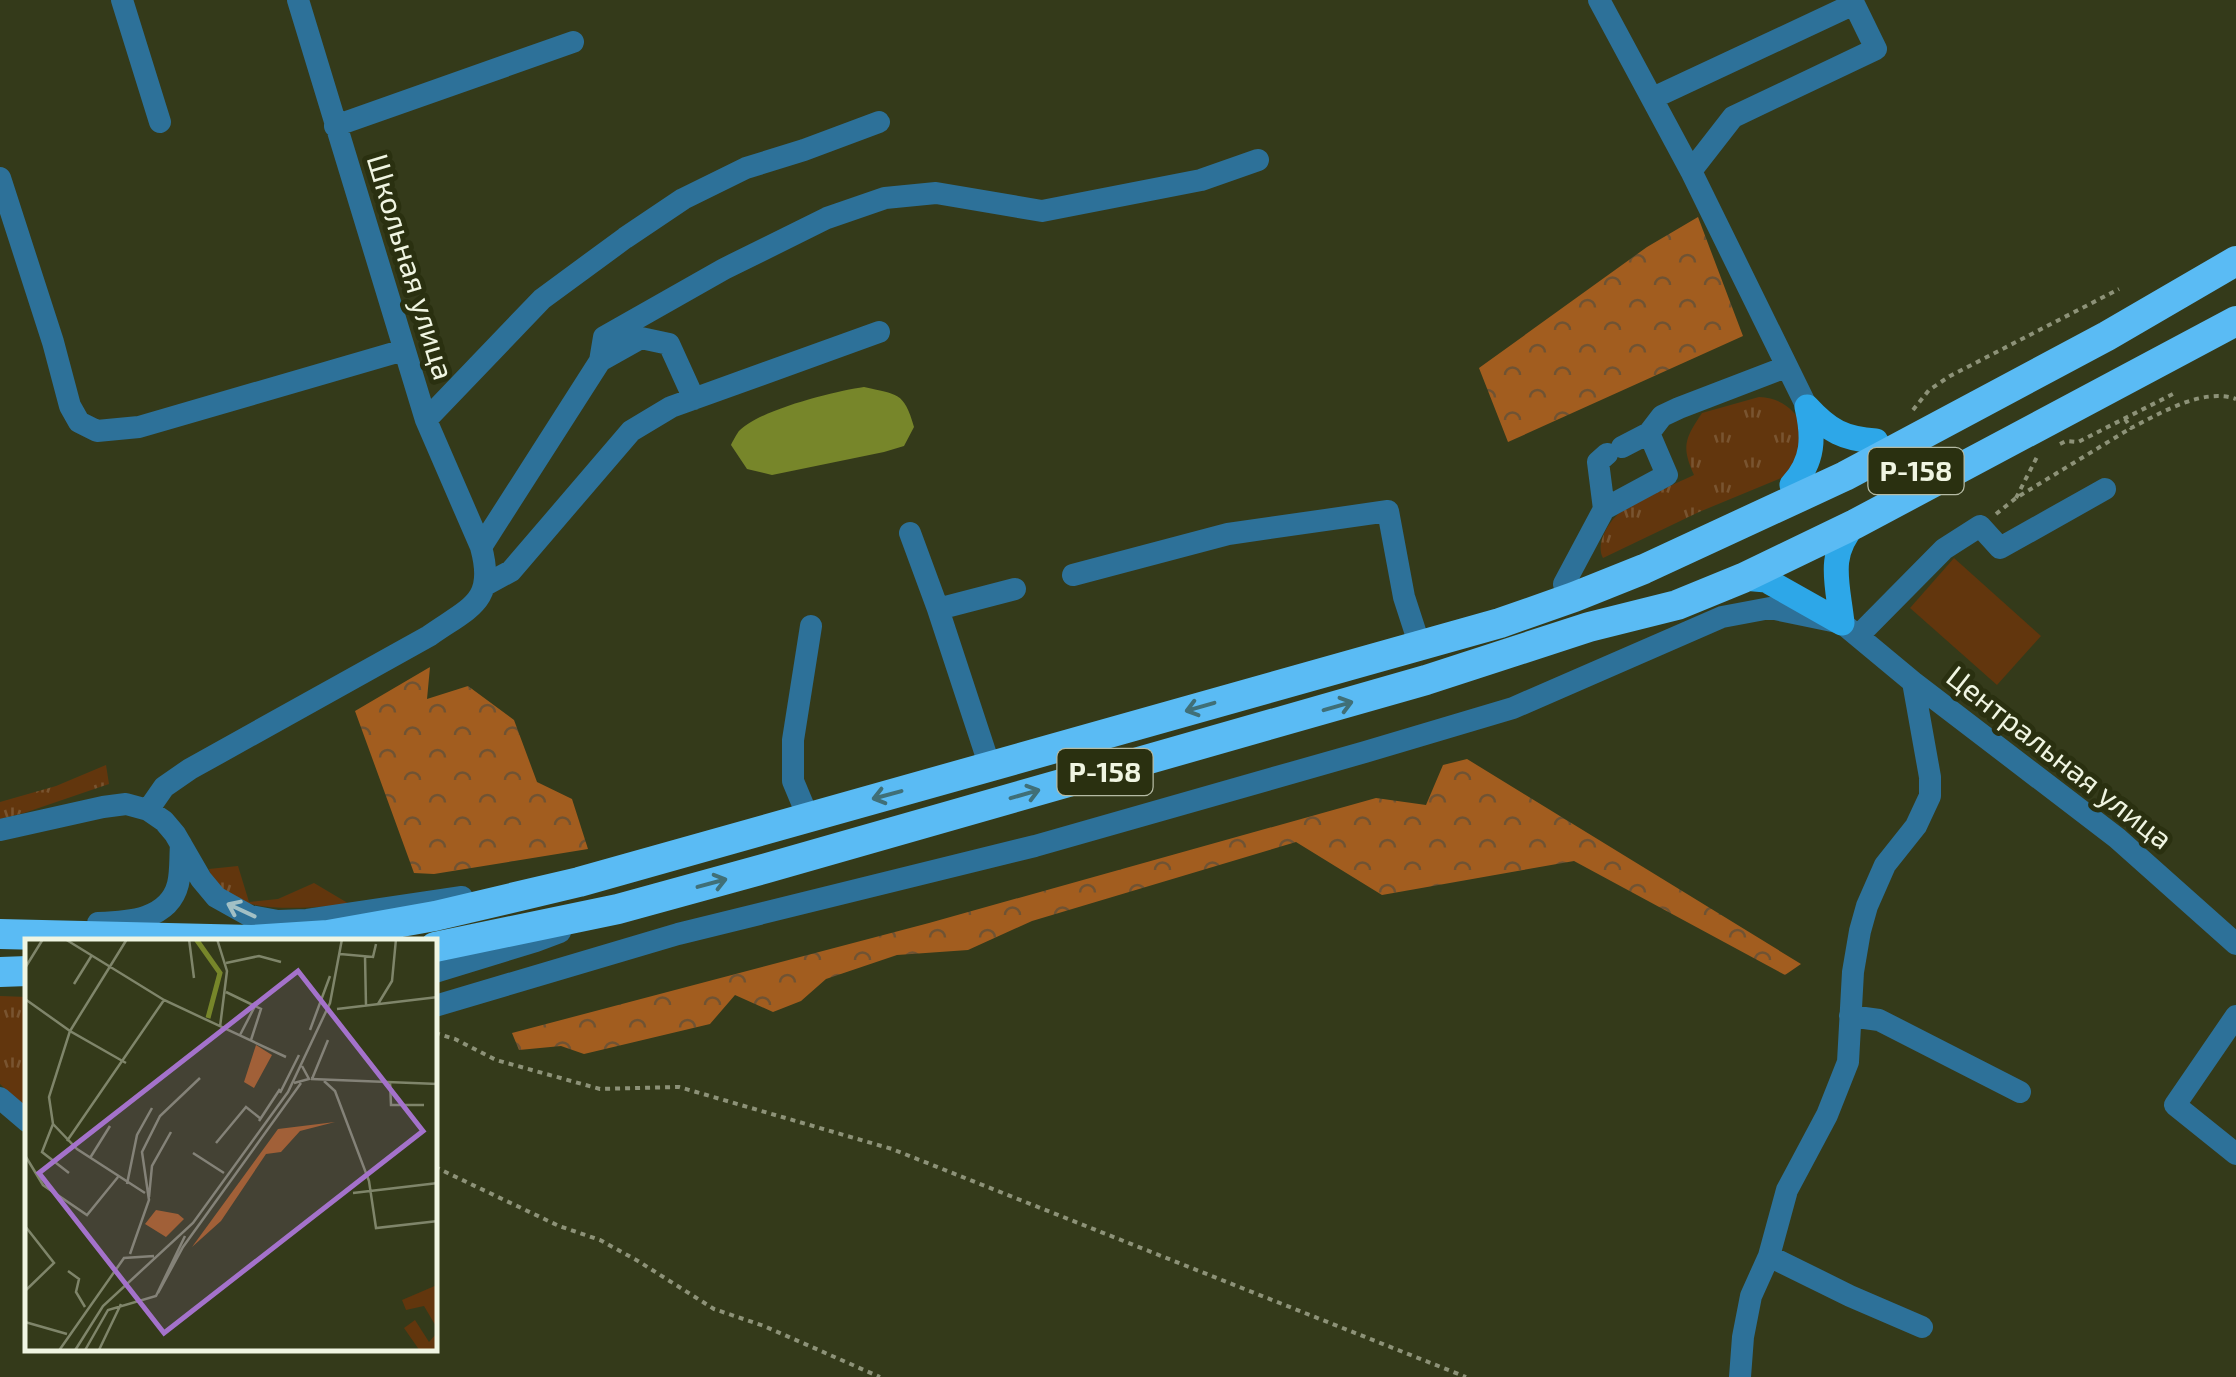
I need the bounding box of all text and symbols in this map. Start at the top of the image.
street label: Школьная улица [360,149,463,384]
road number: Р-158 [1868,448,1964,494]
street label: Центральная улица [1940,657,2180,856]
one-way arrow [1321,695,1353,714]
one-way arrow [1185,699,1216,718]
road number: Р-158 [1058,749,1152,795]
one-way arrow [1009,784,1040,803]
one-way arrow [872,787,903,806]
one-way arrow [696,872,727,891]
one-way arrow [226,900,256,918]
inset map [25,939,438,1352]

